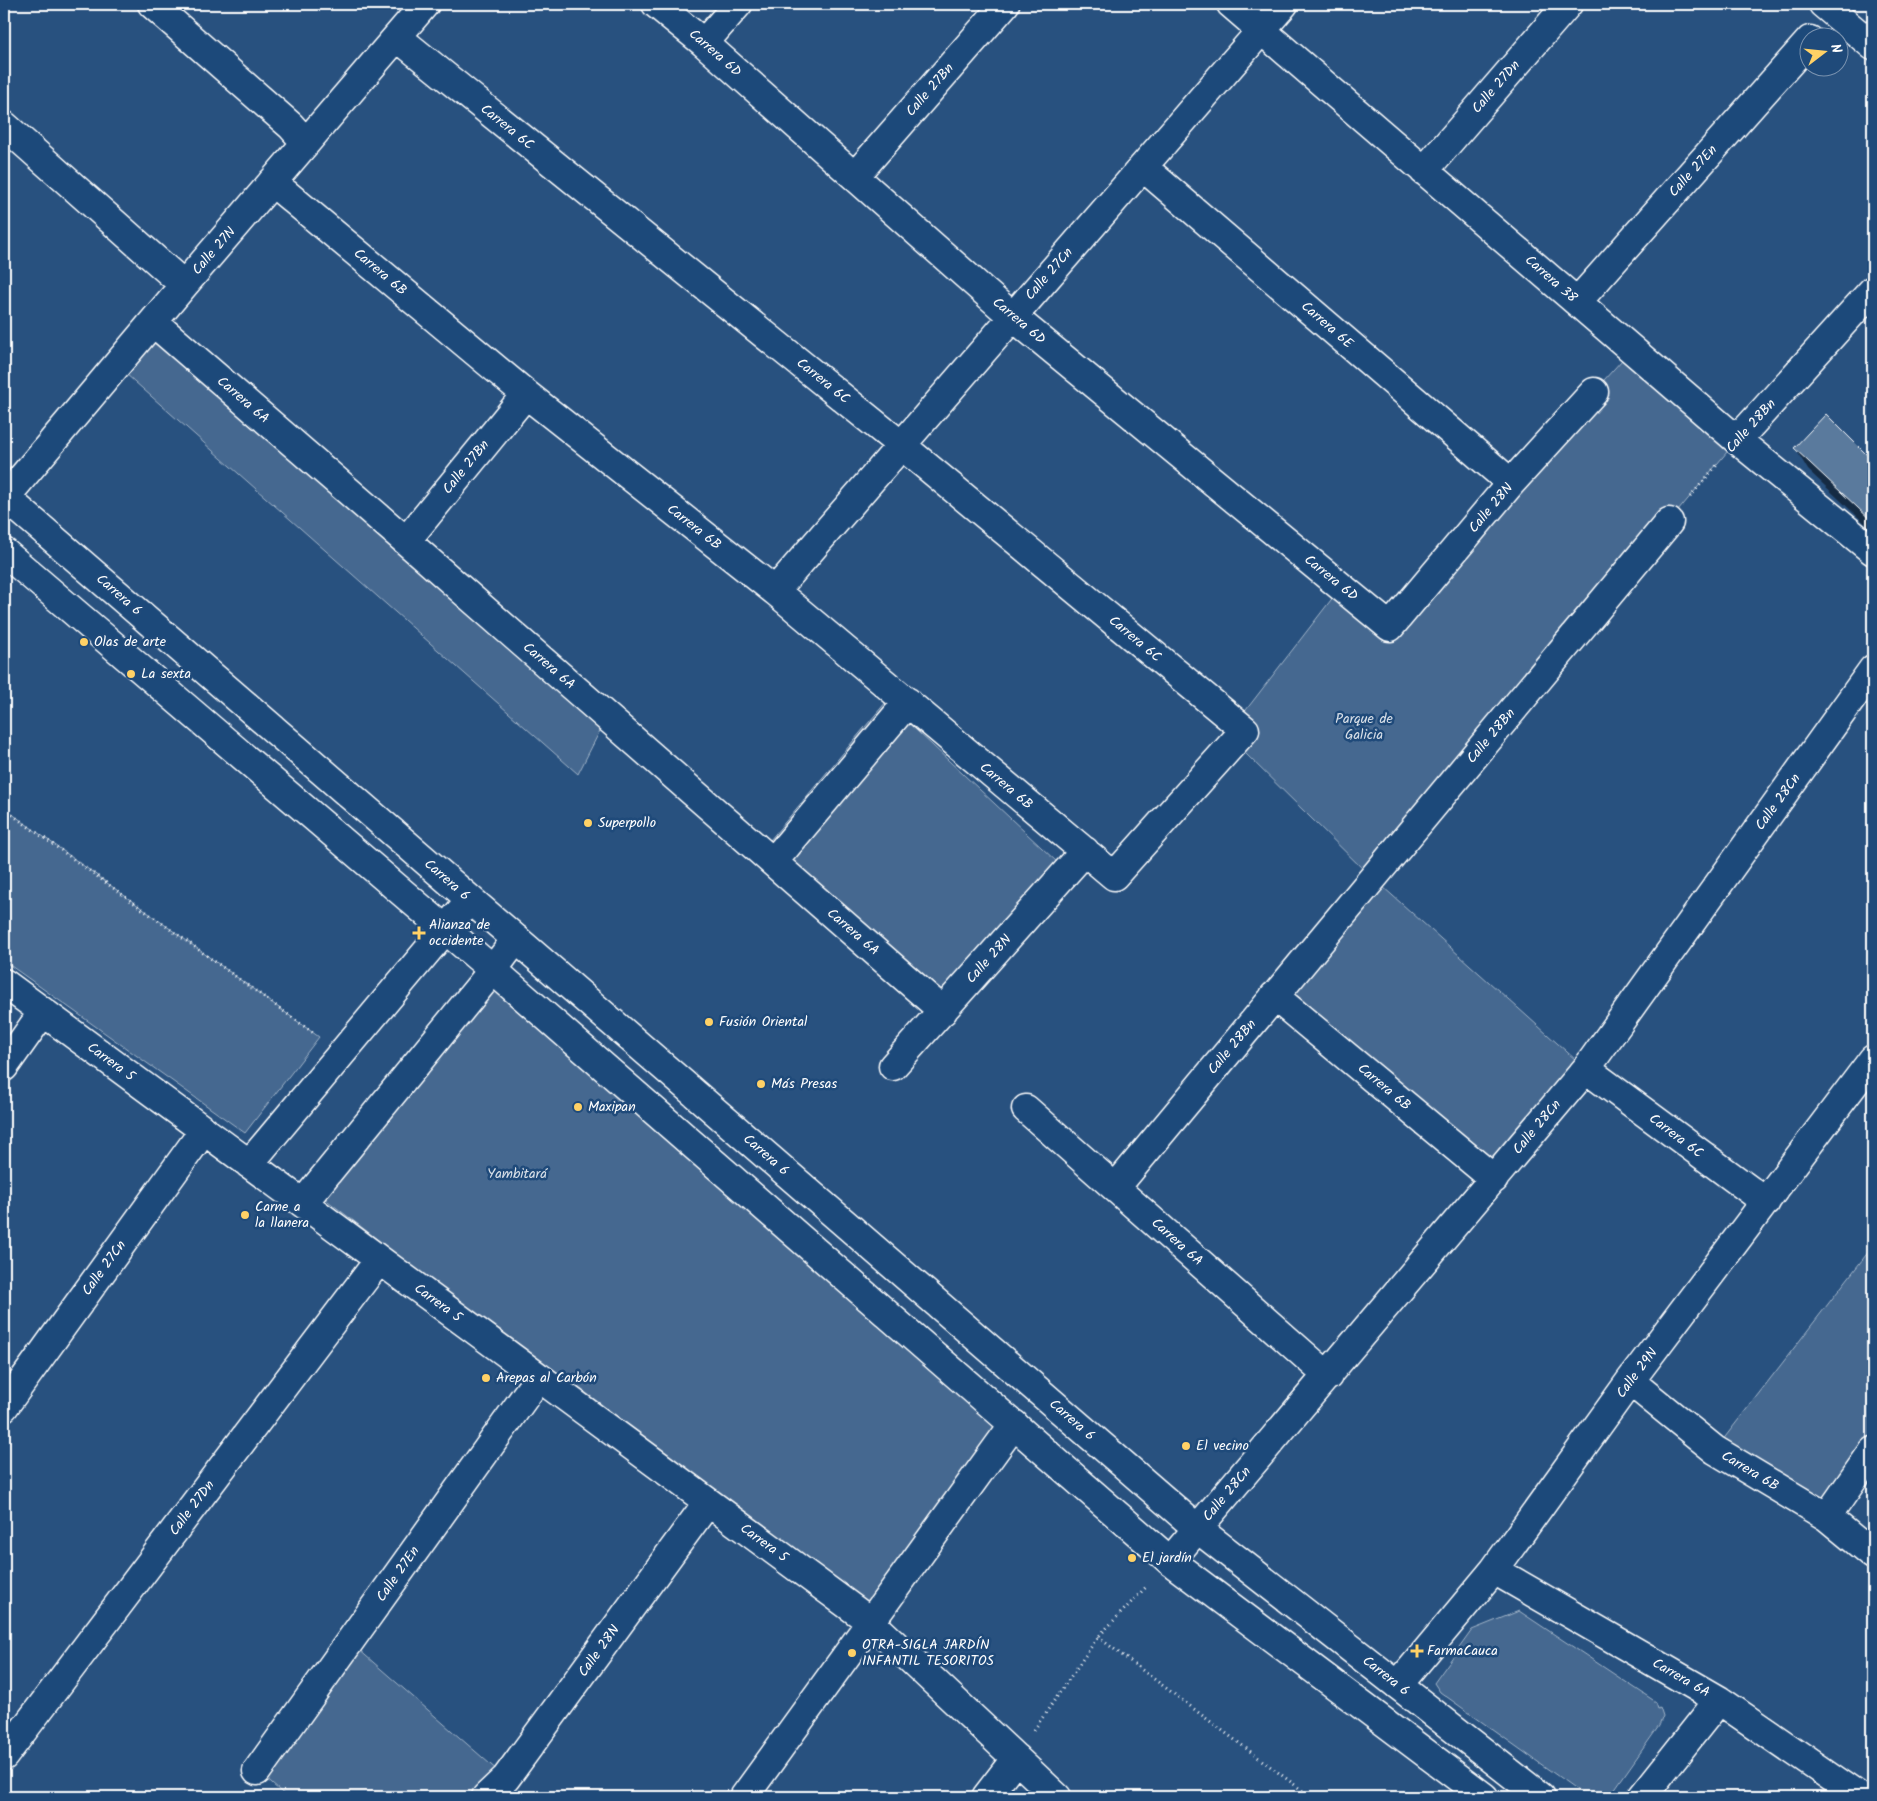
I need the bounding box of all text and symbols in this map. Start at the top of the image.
street label: Carrera 6D [684,24,746,82]
north arrow [1800,28,1850,78]
text: N [1824,41,1847,56]
street label: Calle 27Dn [1466,55,1526,119]
street label: Calle 27Bn [900,58,960,122]
street label: Carrera 6C [475,98,539,156]
street label: Calle 27En [1663,140,1723,202]
street label: Calle 27N [187,222,242,280]
street label: Carrera 6B [348,243,412,301]
street label: Calle 27Cn [1020,243,1078,305]
street label: Carrera 38 [1520,250,1583,309]
street label: Carrera 6D [987,292,1051,350]
street label: Carrera 6E [1296,296,1359,355]
street label: Carrera 6C [791,352,855,410]
street label: Carrera 6A [212,371,274,429]
street label: Calle 28Bn [1721,394,1781,458]
street label: Calle 27Bn [437,435,495,499]
street label: Calle 28N [1463,478,1519,538]
street label: Carrera 6B [662,499,726,555]
street label: Carrera 6D [1299,549,1363,607]
street label: Carrera 6 [91,569,147,621]
street label: Carrera 6C [1104,610,1166,668]
place label: Olas de arte [94,631,167,653]
marker: Olas de arte [78,636,90,648]
street label: Carrera 6A [518,637,580,695]
place label: La sexta [141,663,191,685]
marker: La sexta [125,668,137,680]
street label: Calle 28Bn [1461,703,1521,769]
park label: Parque de Galicia [1335,708,1393,746]
street label: Carrera 6B [974,757,1038,815]
street label: Calle 28Cn [1750,769,1806,835]
place label: Superpollo [598,812,656,834]
marker: Superpollo [582,817,594,829]
street label: Carrera 6 [419,854,475,906]
street label: Carrera 6A [822,903,884,961]
place label: Alianza de occidente [429,914,491,952]
marker: Alianza de occidente [413,927,425,939]
street label: Calle 28N [961,929,1018,989]
place label: Fusión Oriental [719,1011,808,1033]
street label: Calle 28Bn [1202,1014,1262,1080]
marker: Fusión Oriental [703,1016,715,1028]
street label: Carrera 5 [82,1037,141,1088]
street label: Carrera 6B [1352,1058,1416,1116]
place label: Más Presas [771,1073,837,1095]
marker: Más Presas [755,1078,767,1090]
street label: Calle 28Cn [1507,1095,1567,1159]
place label: Maxipan [588,1096,636,1118]
marker: Maxipan [572,1101,584,1113]
street label: Carrera 6C [1644,1108,1708,1164]
street label: Carrera 6 [738,1129,794,1181]
park label: Yambitará [487,1163,548,1185]
place label: Carne a la llanera [255,1196,309,1234]
marker: Carne a la llanera [239,1209,251,1221]
street label: Carrera 6A [1146,1213,1208,1271]
street label: Calle 27Cn [76,1236,132,1300]
street label: Carrera 5 [409,1278,468,1329]
street label: Calle 29N [1611,1343,1664,1403]
place label: Arepas al Carbón [496,1367,597,1389]
marker: Arepas al Carbón [480,1372,492,1384]
street label: Carrera 6 [1044,1394,1100,1446]
place label: El vecino [1196,1435,1249,1457]
marker: El vecino [1180,1440,1192,1452]
street label: Carrera 6B [1717,1445,1783,1497]
street label: Calle 28Cn [1197,1462,1257,1526]
street label: Calle 27Dn [164,1475,220,1541]
street label: Carrera 5 [735,1518,794,1569]
street label: Calle 27En [371,1541,425,1607]
place label: El jardín [1142,1547,1192,1569]
marker: El jardín [1126,1552,1138,1564]
street label: Calle 28N [573,1620,626,1682]
place label: OTRA-SIGLA JARDÍN INFANTIL TESORITOS [862,1634,995,1672]
place label: FarmaCauca [1427,1640,1498,1662]
marker: FarmaCauca [1411,1645,1423,1657]
marker: OTRA-SIGLA JARDÍN INFANTIL TESORITOS [846,1647,858,1659]
street label: Carrera 6 [1358,1650,1414,1702]
street label: Carrera 6A [1648,1653,1714,1703]

